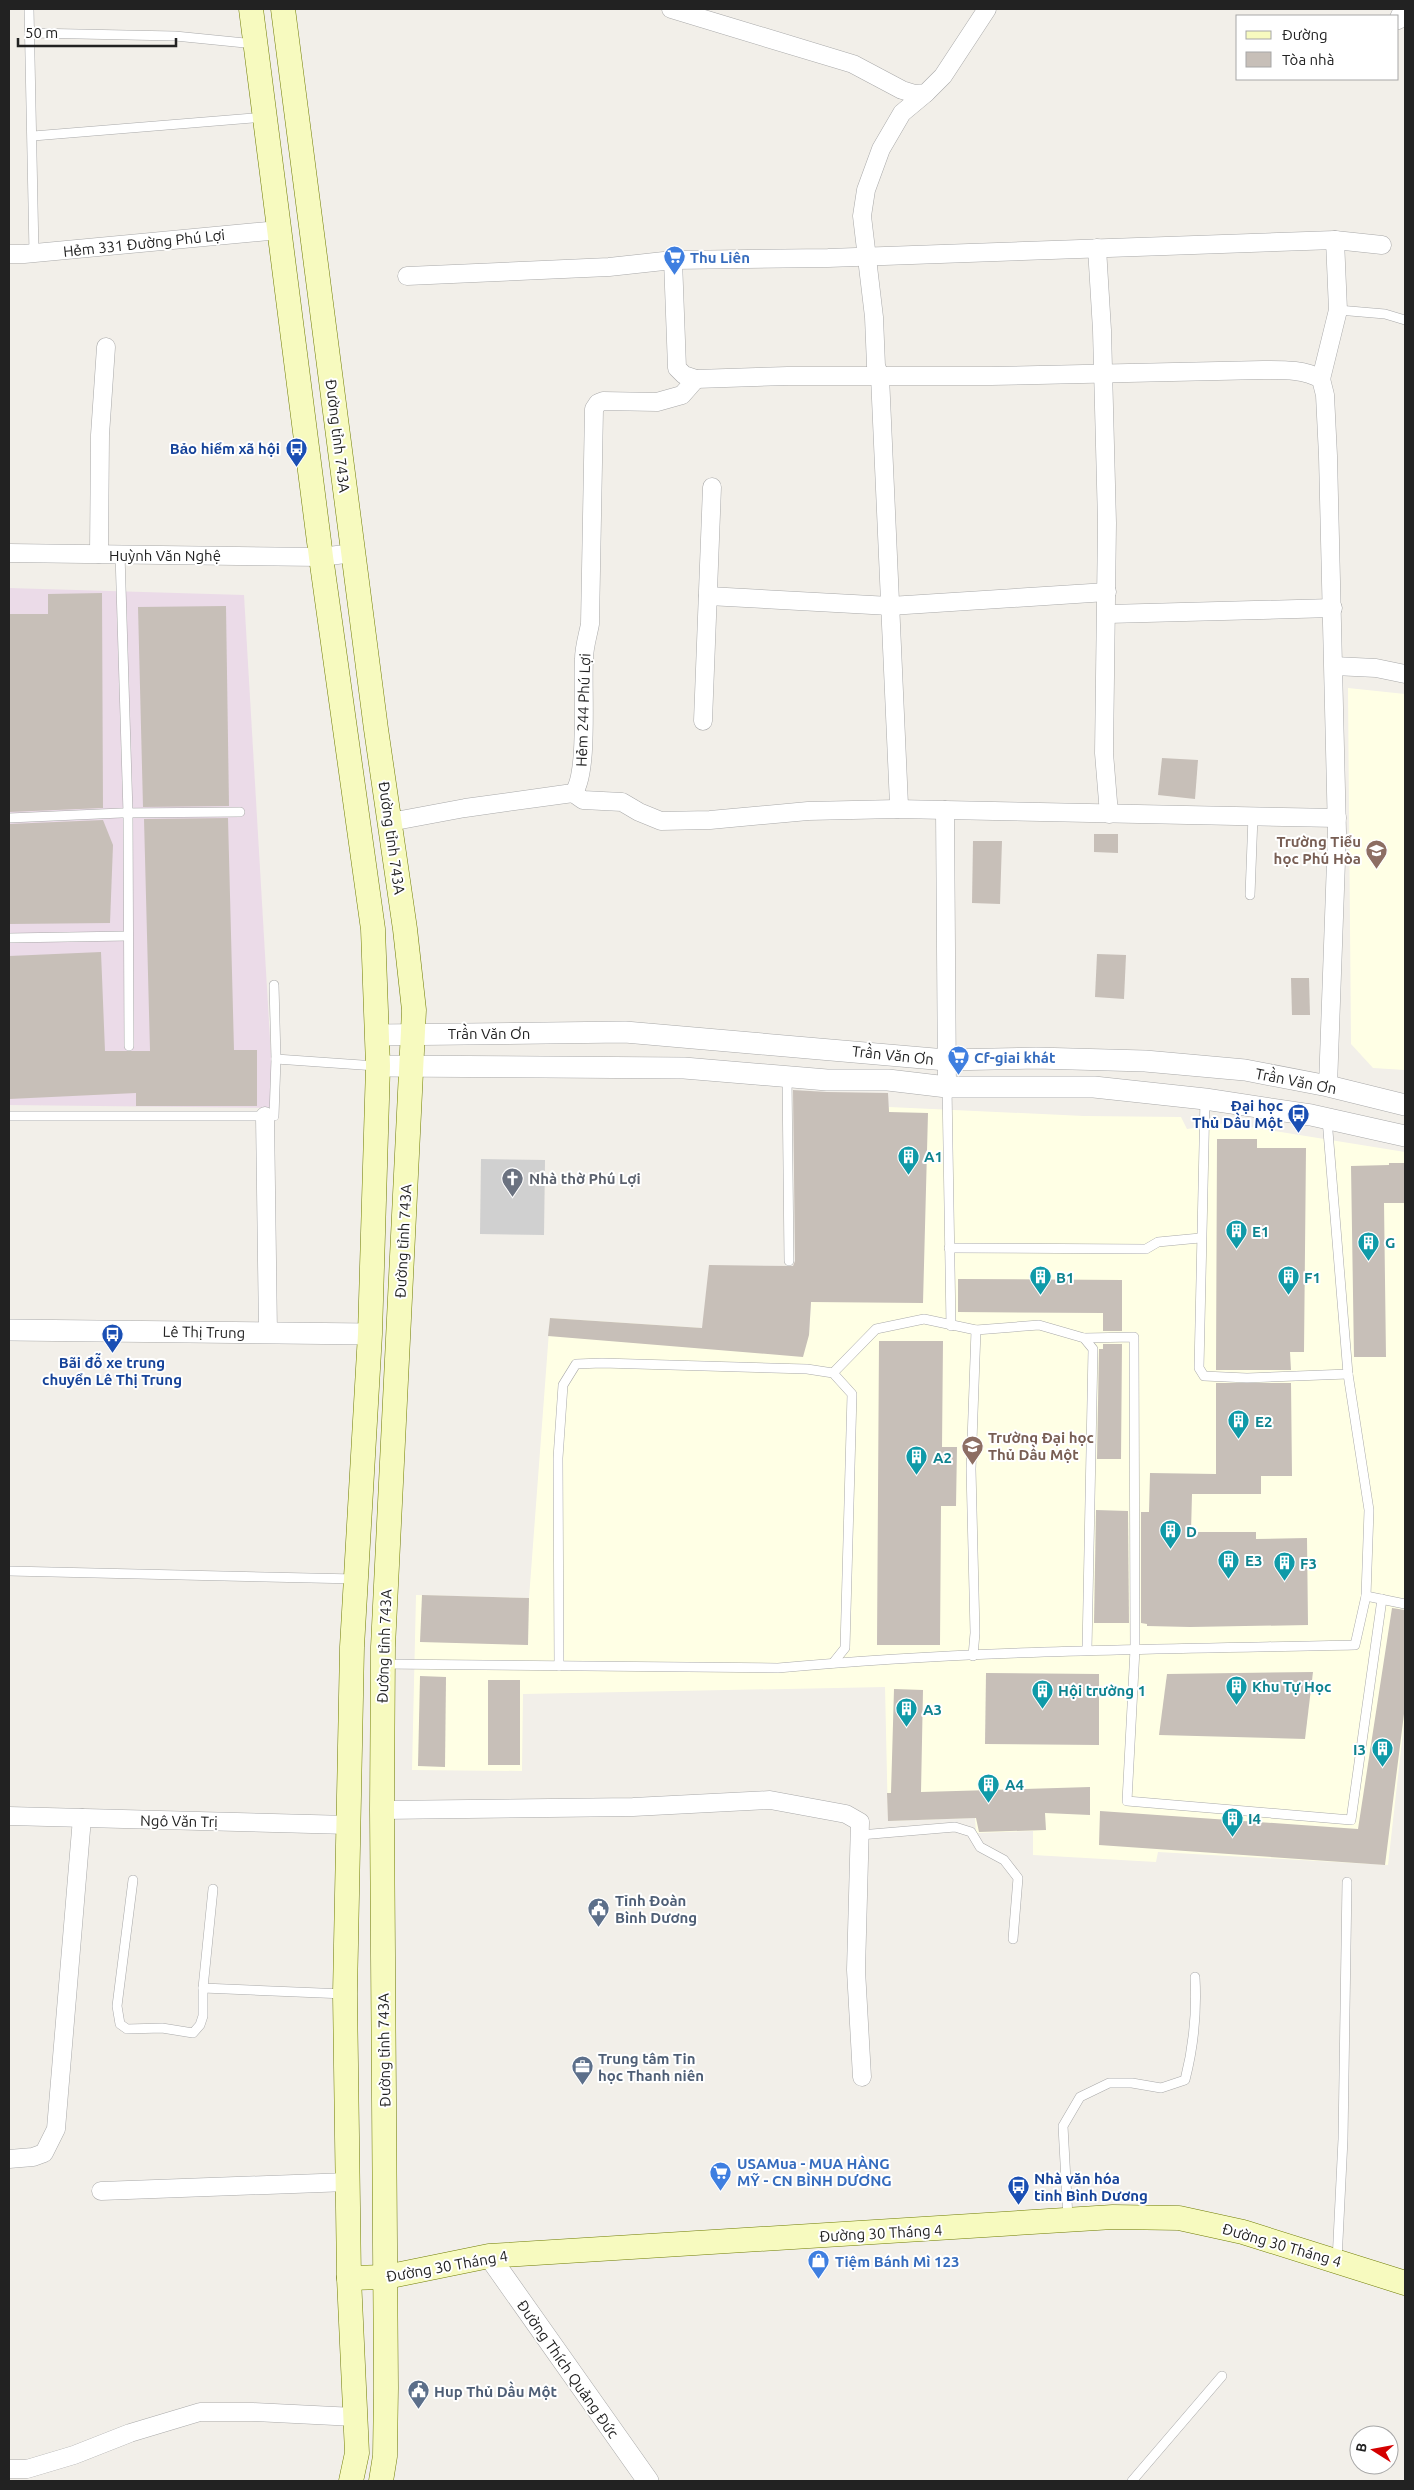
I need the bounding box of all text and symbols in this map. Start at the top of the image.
scale bar [18,15,175,47]
legend [1236,15,1399,80]
text: 50 m [25,24,58,41]
text: Đường [1282,26,1328,43]
text: Tòa nhà [1282,51,1334,68]
street label: Hẻm 331 Đường Phú Lợi [62,226,226,260]
supermarket icon: Thu Liên [662,245,686,276]
place label: Thu Liên [690,249,750,266]
street label: Đường tỉnh 743A [323,378,353,494]
bus stop icon: Bảo hiểm xã hội [284,436,308,467]
place label: Bảo hiểm xã hội [170,440,280,457]
street label: Huỳnh Văn Nghệ [109,547,221,564]
street label: Hẻm 244 Phú Lợi [573,653,593,767]
street label: Đường tỉnh 743A [376,780,408,896]
place label: Trường Tiểu học Phú Hòa [1274,833,1361,867]
school or university icon: Trường Tiểu học Phú Hòa [1365,838,1389,869]
street label: Trần Văn Ơn [448,1023,530,1042]
street label: Trần Văn Ơn [851,1041,935,1068]
supermarket icon: Cf-giai khát [946,1045,970,1076]
place label: Cf-giai khát [974,1049,1056,1066]
street label: Trần Văn Ơn [1254,1063,1338,1097]
place label: Đại học Thủ Dầu Một [1192,1097,1284,1131]
bus stop icon: Đại học Thủ Dầu Một [1287,1102,1311,1133]
building icon: A1 [896,1144,920,1175]
place label: A1 [924,1148,943,1165]
church icon: Nhà thờ Phú Lợi [501,1166,525,1197]
place label: Nhà thờ Phú Lợi [529,1170,641,1187]
street label: Đường tỉnh 743A [392,1183,414,1298]
building icon: E1 [1224,1219,1248,1250]
place label: E1 [1252,1223,1269,1240]
building icon: G [1357,1230,1381,1261]
place label: G [1385,1234,1395,1251]
building icon: B1 [1028,1265,1052,1296]
building icon: F1 [1276,1265,1300,1296]
place label: B1 [1056,1269,1074,1286]
place label: F1 [1304,1269,1321,1286]
bus stop icon: Bãi đỗ xe trung chuyển Lê Thị Trung [100,1322,124,1353]
street label: Lê Thị Trung [163,1323,245,1341]
place label: Bãi đỗ xe trung chuyển Lê Thị Trung [42,1352,182,1388]
building icon: E2 [1227,1409,1251,1440]
place label: E2 [1255,1413,1272,1430]
place label: Trường Đại học Thủ Dầu Một [988,1429,1094,1463]
school or university icon: Trường Đại học Thủ Dầu Một [960,1434,984,1465]
building icon: A2 [905,1445,929,1476]
place label: A2 [933,1449,952,1466]
building icon: D [1158,1519,1182,1550]
place label: D [1186,1523,1197,1540]
building icon: E3 [1217,1548,1241,1579]
building icon: F3 [1272,1551,1296,1582]
place label: E3 [1245,1552,1262,1569]
place label: F3 [1300,1555,1317,1572]
street label: Đường tỉnh 743A [374,1588,394,1703]
building icon: Khu Tự Học [1224,1674,1248,1705]
building icon: Hội trường 1 [1030,1678,1054,1709]
place label: Khu Tự Học [1252,1678,1331,1695]
place label: Hội trường 1 [1058,1682,1146,1699]
building icon: A3 [895,1697,919,1728]
place label: A3 [923,1701,942,1718]
building icon: I3 [1370,1737,1394,1768]
place label: I3 [1353,1741,1366,1758]
building icon: A4 [977,1772,1001,1803]
place label: A4 [1005,1776,1024,1793]
building icon: I4 [1220,1806,1244,1837]
place label: I4 [1248,1810,1261,1827]
street label: Ngô Văn Trị [140,1812,218,1830]
place label: Tỉnh Đoàn Bình Dương [615,1892,697,1926]
public building icon: Tỉnh Đoàn Bình Dương [587,1897,611,1928]
street label: Đường tỉnh 743A [375,1993,393,2107]
place label: Trung tâm Tin học Thanh niên [598,2050,704,2084]
office icon: Trung tâm Tin học Thanh niên [570,2055,594,2086]
place label: USAMua - MUA HÀNG MỸ - CN BÌNH DƯƠNG [737,2155,892,2189]
supermarket icon: USAMua - MUA HÀNG MỸ - CN BÌNH DƯƠNG [709,2160,733,2191]
place label: Nhà văn hóa tỉnh Bình Dương [1034,2170,1148,2204]
bus stop icon: Nhà văn hóa tỉnh Bình Dương [1006,2175,1030,2206]
street label: Đường 30 Tháng 4 [1220,2220,1344,2270]
street label: Đường 30 Tháng 4 [819,2221,943,2245]
street label: Đường 30 Tháng 4 [385,2247,509,2285]
shop icon: Tiệm Bánh Mì 123 [807,2249,831,2280]
place label: Tiệm Bánh Mì 123 [835,2253,959,2270]
street label: Đường Thích Quảng Đức [514,2297,622,2441]
public building icon: Hup Thủ Dầu Một [406,2379,430,2410]
place label: Hup Thủ Dầu Một [434,2381,557,2400]
north arrow [1349,2425,1399,2475]
text: B [1352,2441,1370,2454]

